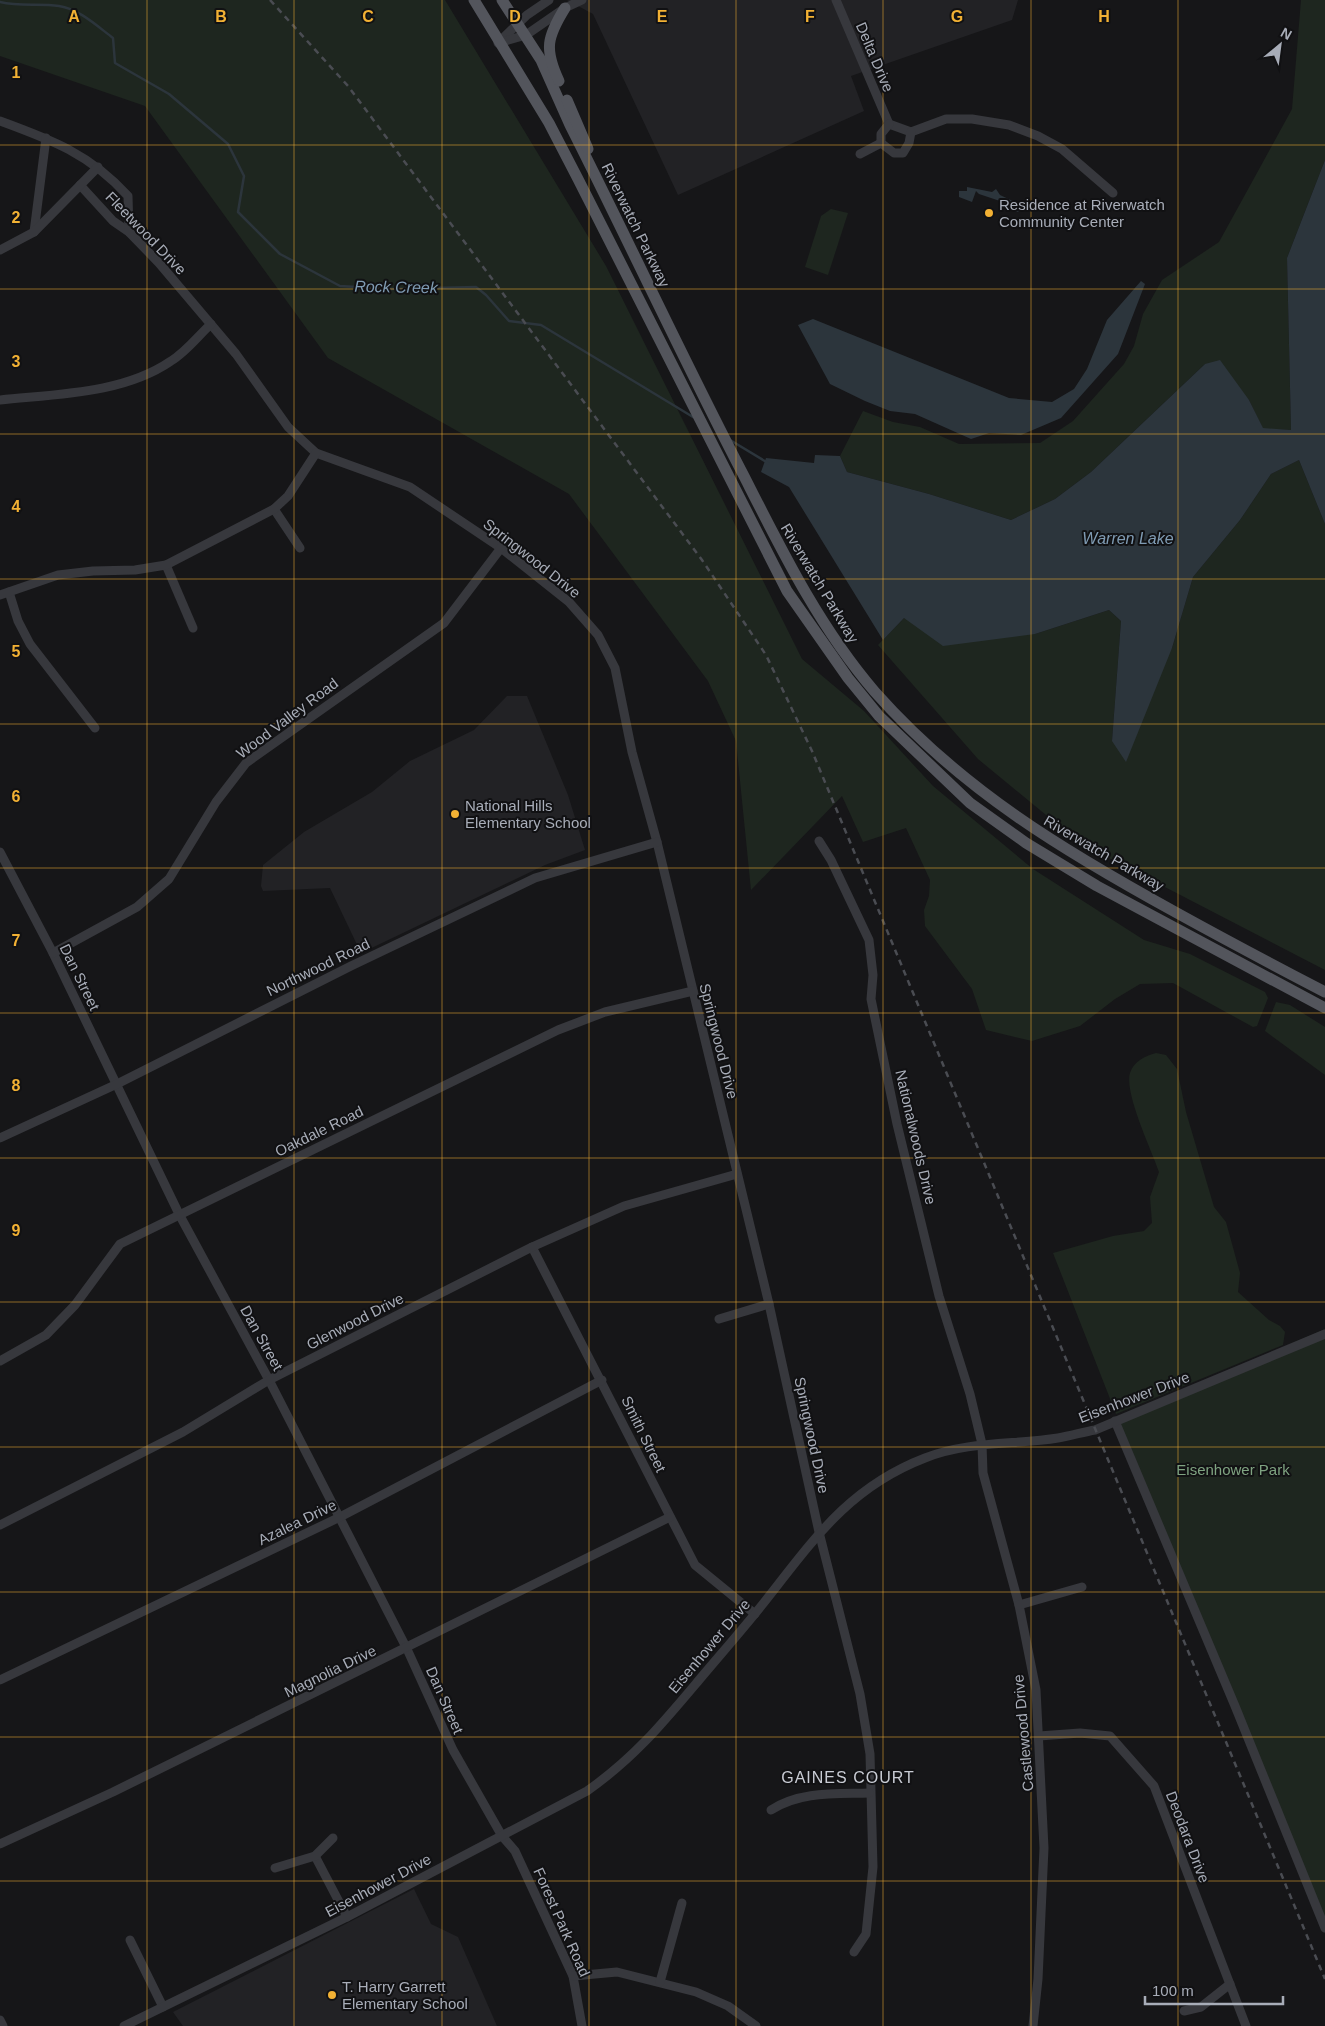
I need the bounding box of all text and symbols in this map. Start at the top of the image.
text: A [68,8,80,25]
text: B [215,8,227,25]
text: C [362,8,374,25]
text: D [509,8,521,25]
text: E [657,8,668,25]
text: F [805,8,815,25]
text: G [951,8,963,25]
text: H [1098,8,1110,25]
street label: Delta Drive [853,20,897,94]
north arrow [1255,20,1305,70]
text: N [1278,24,1295,43]
text: 1 [12,64,21,81]
street label: Riverwatch Parkway [599,160,674,290]
street label: Fleetwood Drive [102,188,190,278]
place label: Residence at Riverwatch Community Center [999,196,1165,230]
marker: Residence at Riverwatch Community Center [983,207,995,219]
text: 2 [12,209,21,226]
water label: Rock Creek [354,278,439,296]
text: 3 [12,353,21,370]
text: 4 [12,498,21,515]
street label: Springwood Drive [480,515,584,601]
street label: Riverwatch Parkway [778,520,863,646]
water label: Warren Lake [1082,530,1174,547]
text: 5 [12,643,21,660]
street label: Wood Valley Road [233,674,341,762]
text: 6 [12,788,21,805]
place label: National Hills Elementary School [465,797,591,831]
marker: National Hills Elementary School [449,808,461,820]
street label: Riverwatch Parkway [1041,812,1168,895]
text: 7 [12,932,21,949]
street label: Northwood Road [264,935,372,999]
street label: Dan Street [57,941,104,1014]
street label: Springwood Drive [696,982,742,1100]
street label: Nationalwoods Drive [892,1068,940,1206]
text: 8 [12,1077,21,1094]
street label: Oakdale Road [272,1102,366,1160]
text: 9 [12,1222,21,1239]
street label: Glenwood Drive [304,1289,406,1353]
street label: Dan Street [237,1303,287,1374]
street label: Eisenhower Drive [1076,1368,1192,1426]
street label: Springwood Drive [791,1375,833,1495]
street label: Smith Street [618,1393,670,1476]
park label: Eisenhower Park [1176,1461,1290,1478]
street label: Azalea Drive [255,1496,339,1548]
street label: Eisenhower Drive [665,1596,753,1696]
street label: Magnolia Drive [281,1641,379,1701]
street label: Dan Street [423,1664,468,1737]
street label: Castlewood Drive [1009,1674,1037,1792]
district label: GAINES COURT [781,1769,915,1786]
street label: Deodara Drive [1163,1789,1213,1885]
street label: Eisenhower Drive [322,1850,434,1920]
street label: Forest Park Road [530,1865,594,1979]
scale bar [1145,1974,1282,2006]
place label: T. Harry Garrett Elementary School [342,1978,468,2012]
text: 100 m [1152,1982,1194,1999]
marker: T. Harry Garrett Elementary School [326,1989,338,2001]

